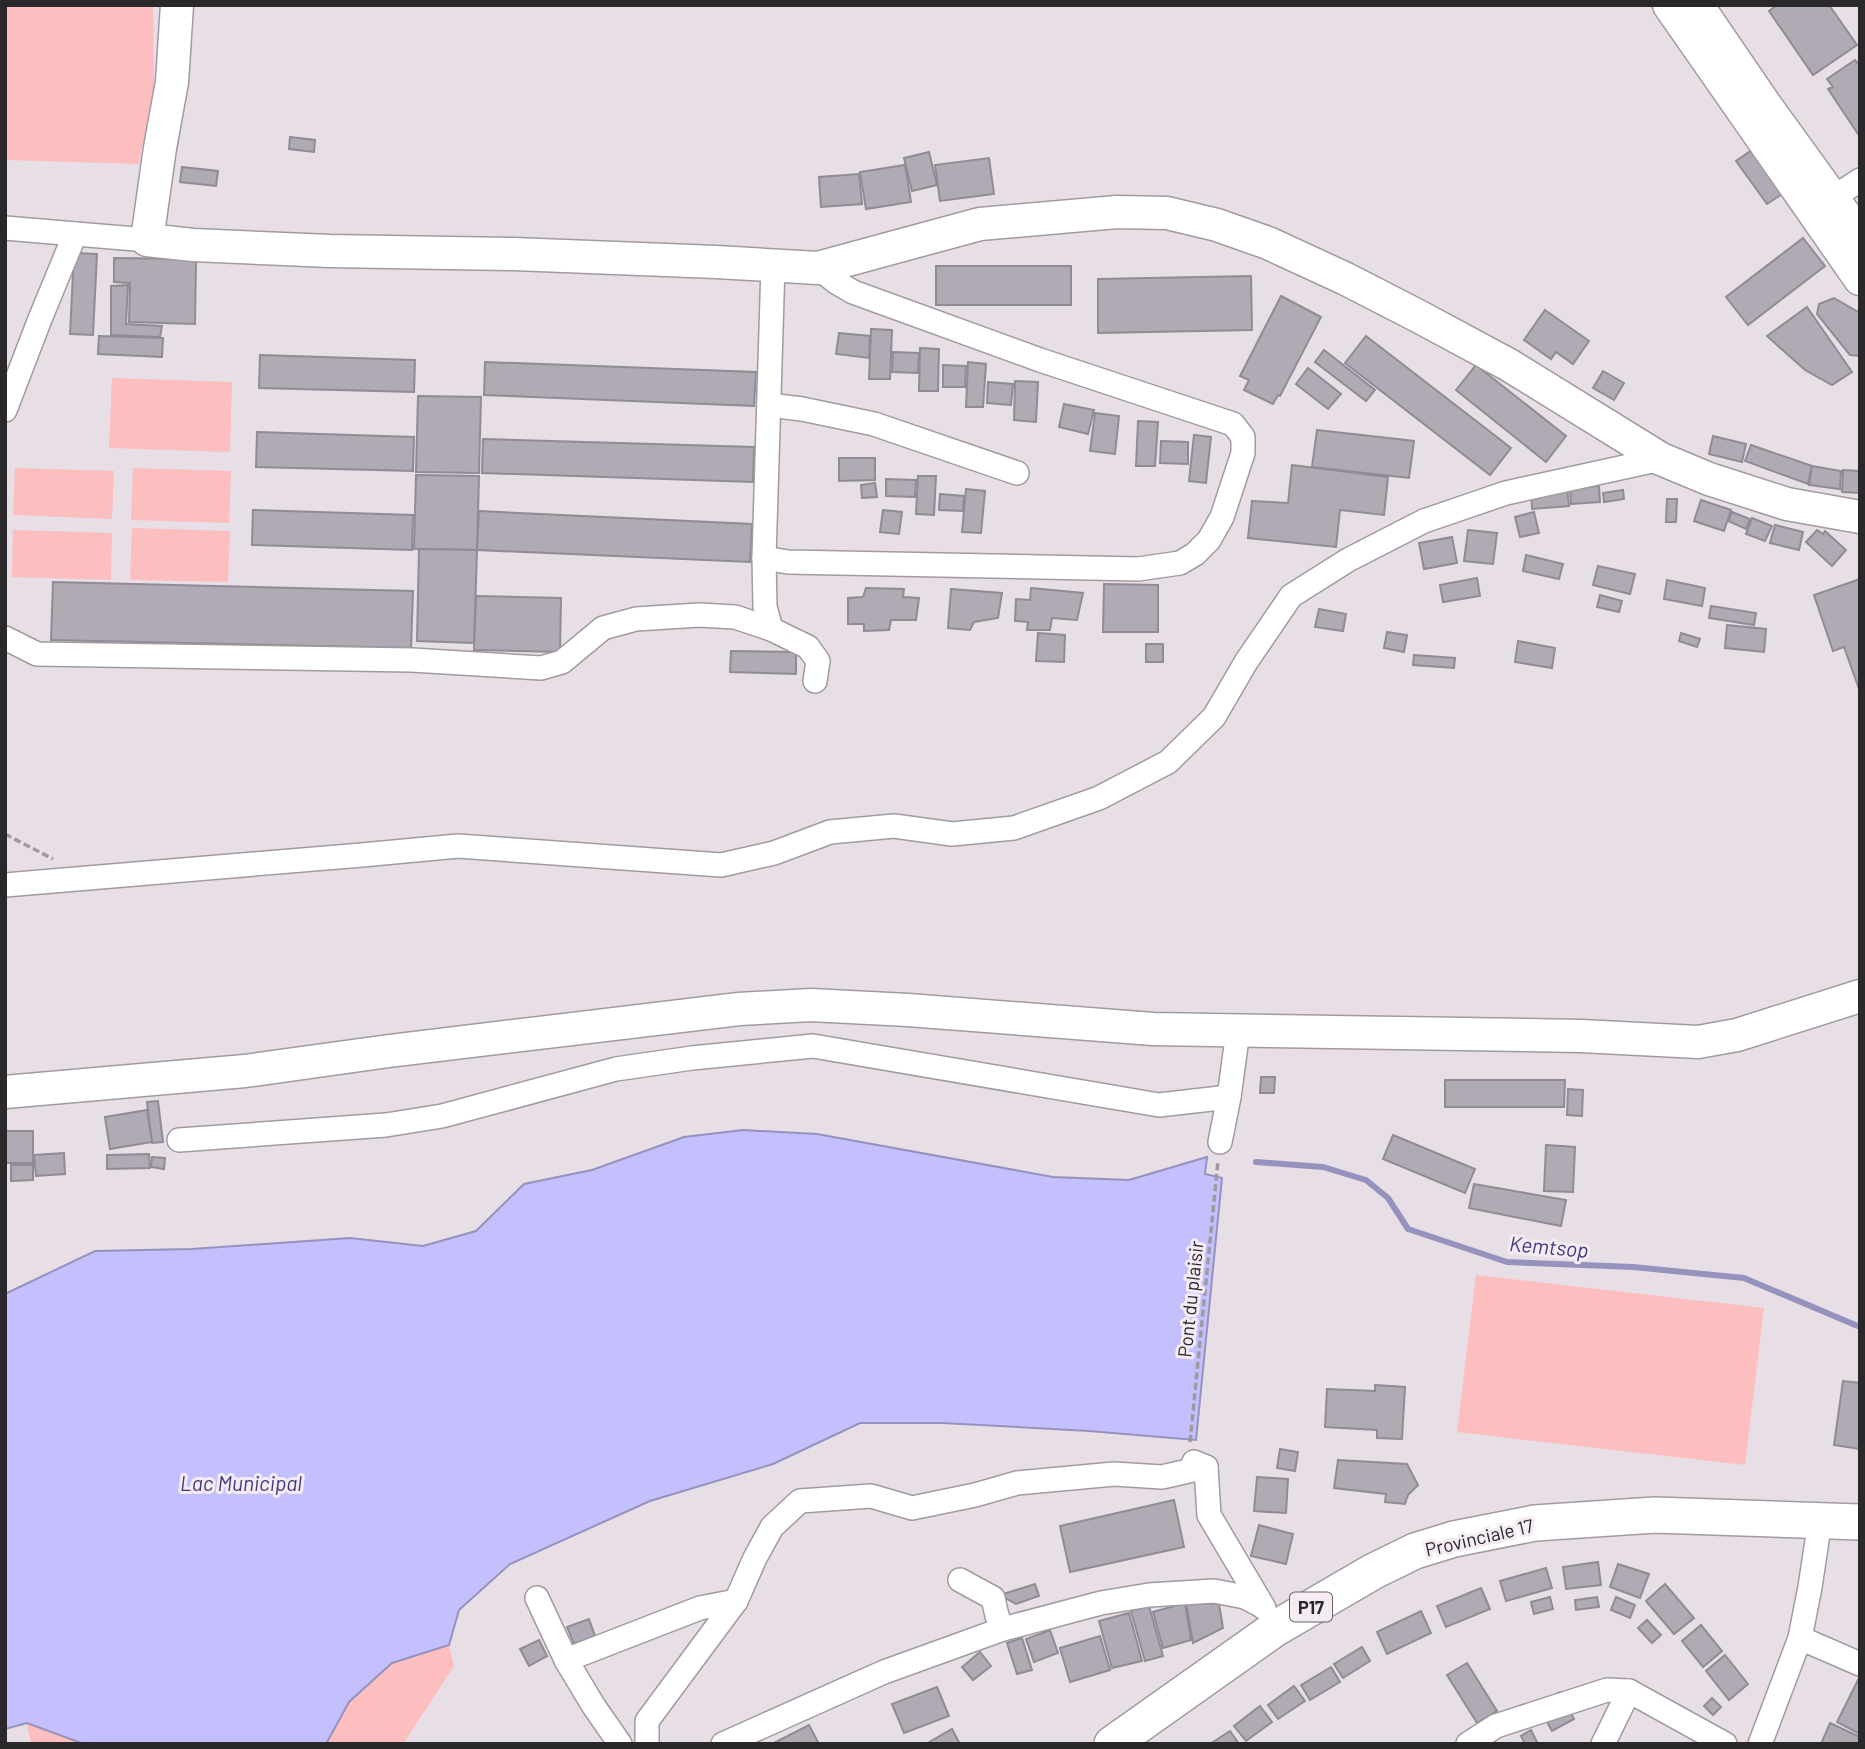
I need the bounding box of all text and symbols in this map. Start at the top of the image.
water label: Kemtsop [1508,1230,1590,1262]
street label: Pont du plaisir [1172,1240,1208,1358]
water label: Lac Municipal [180,1470,302,1495]
street label: Provinciale 17 [1423,1513,1535,1561]
road number: P17 [1290,1592,1332,1622]

